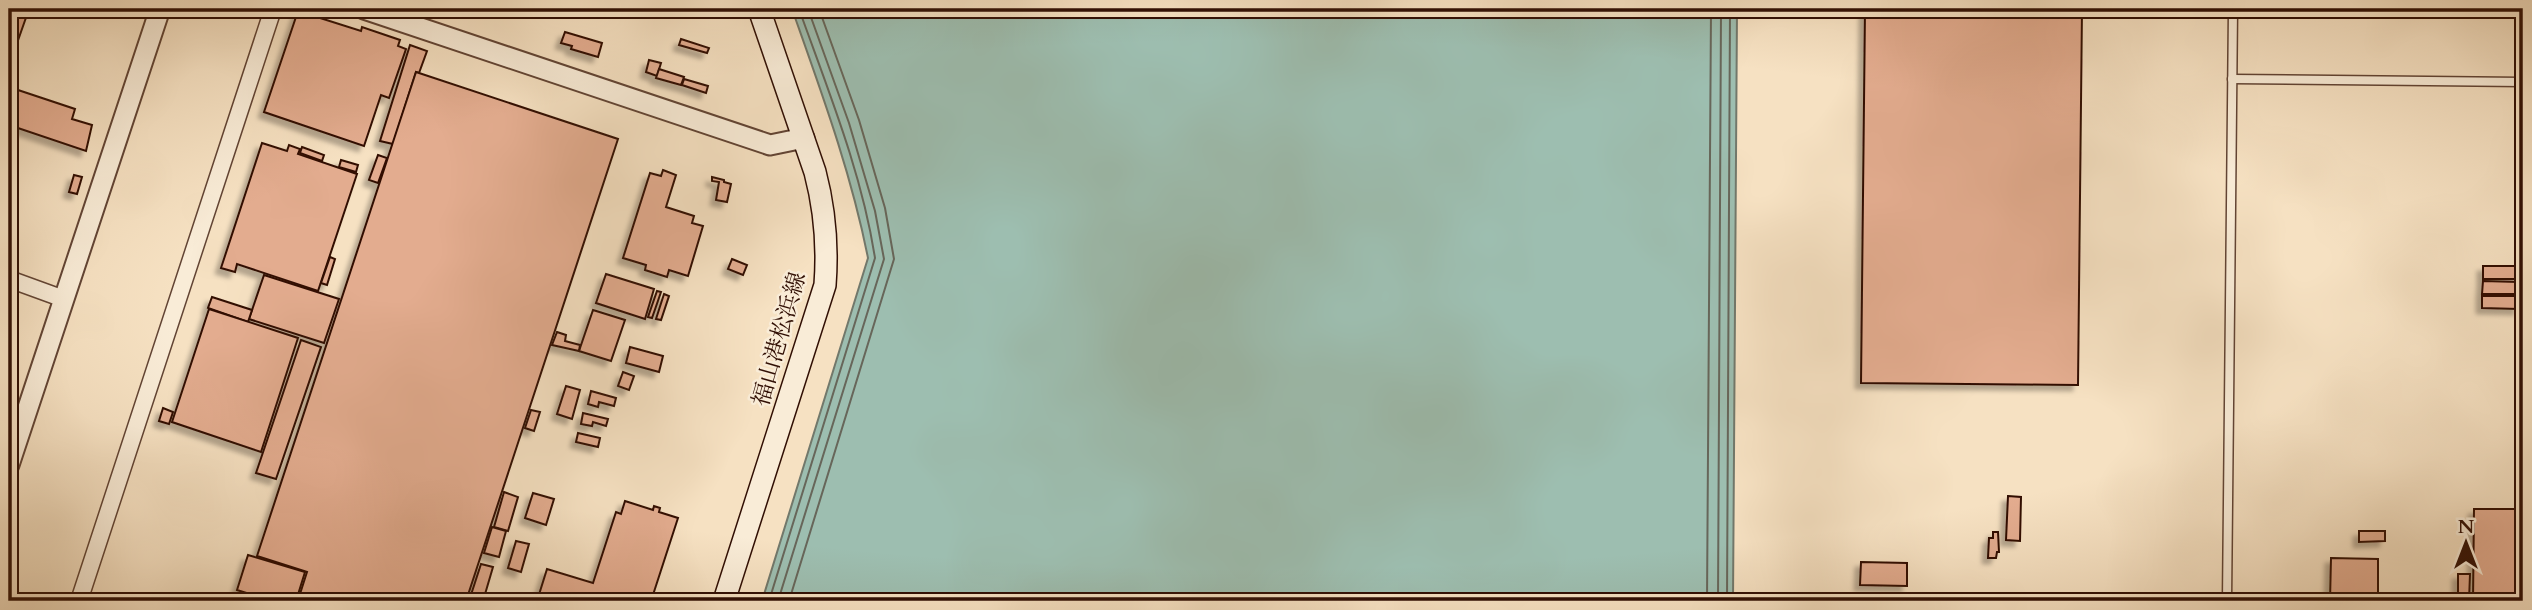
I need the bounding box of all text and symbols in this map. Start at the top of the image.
street label: 福山港松浜線 [745,268,813,410]
north arrow [2430,508,2500,578]
text: N [2458,514,2475,540]

